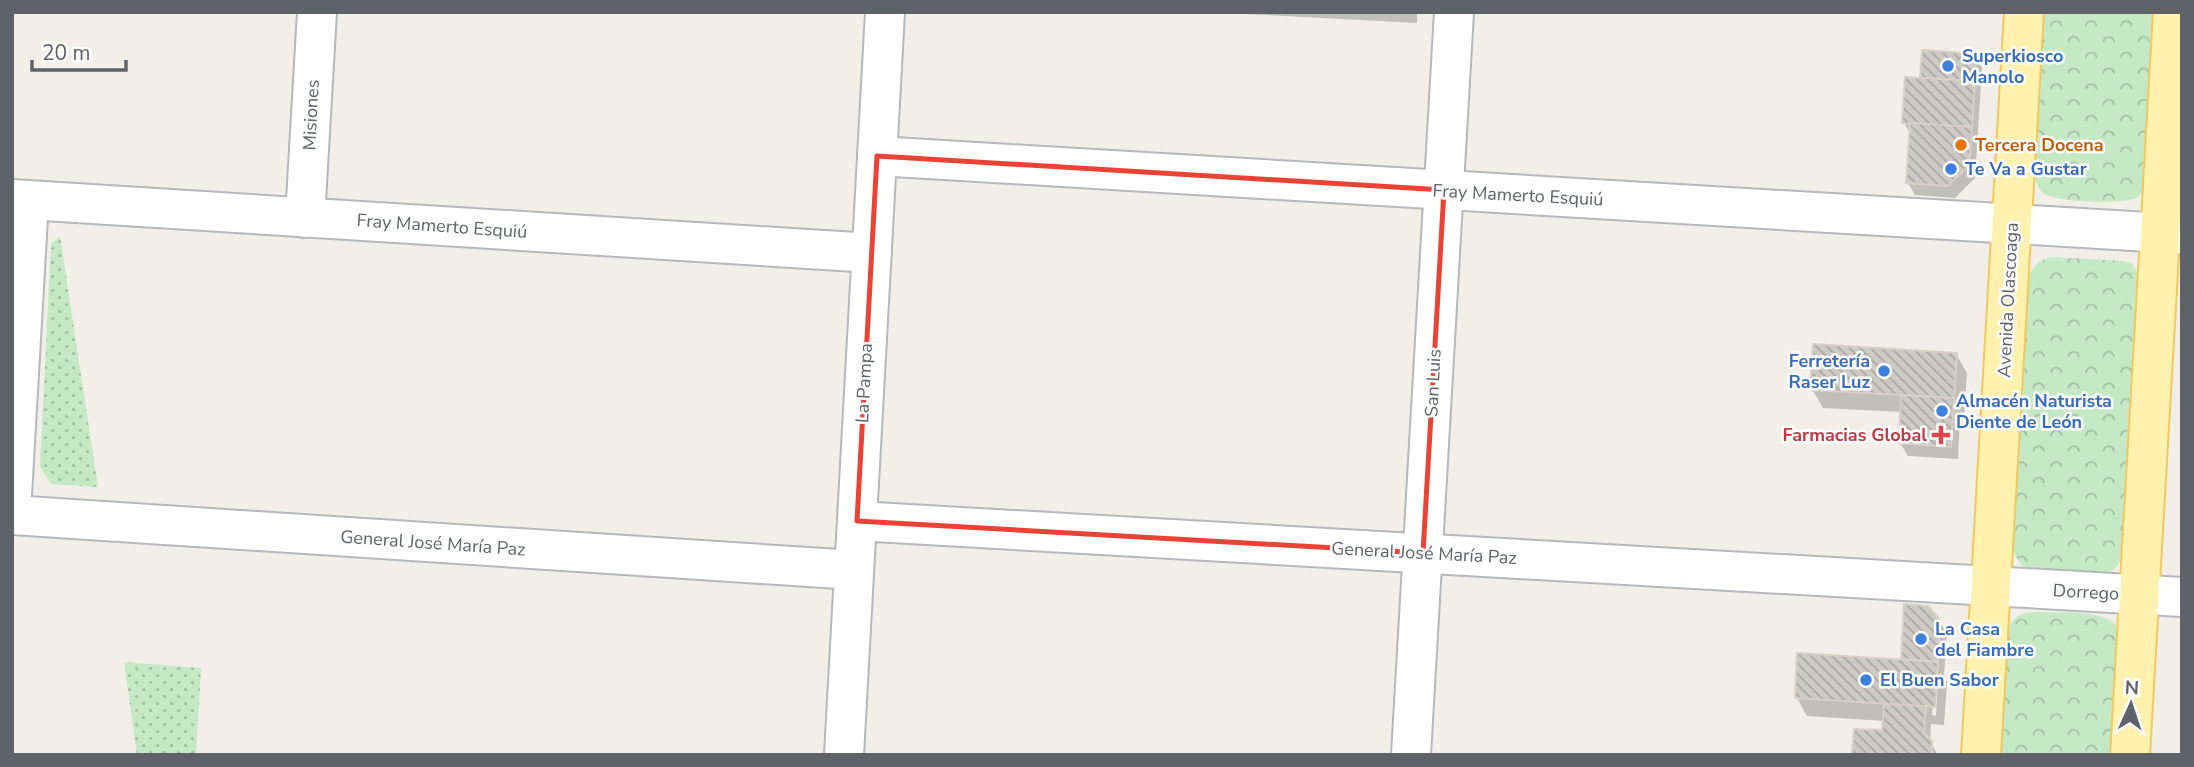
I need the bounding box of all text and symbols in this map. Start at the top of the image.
scale bar [32,28,126,72]
text: 20 m [42,39,91,67]
place label: Superkiosco Manolo [1962,44,2063,89]
marker: Superkiosco Manolo [1940,58,1956,74]
street label: Misiones [297,79,325,151]
place label: Tercera Docena [1975,133,2104,157]
marker: Tercera Docena [1953,137,1969,153]
place label: Te Va a Gustar [1965,157,2087,181]
marker: Te Va a Gustar [1943,161,1959,177]
street label: Fray Mamerto Esquiú [1432,179,1604,211]
street label: Fray Mamerto Esquiú [356,208,528,244]
street label: Avenida Olascoaga [1992,222,2024,378]
street label: La Pampa [850,342,878,424]
street label: San Luis [1419,348,1447,418]
place label: Ferretería Raser Luz [1789,349,1870,394]
marker: Ferretería Raser Luz [1876,363,1892,379]
place label: Almacén Naturista Diente de León [1956,389,2112,434]
marker: Almacén Naturista Diente de León [1934,403,1950,419]
place label: Farmacias Global [1782,423,1927,447]
marker: Farmacias Global [1933,427,1949,443]
street label: General José María Paz [340,525,526,561]
street label: General José María Paz [1331,536,1517,570]
street label: Dorrego [2052,578,2120,606]
place label: La Casa del Fiambre [1935,617,2034,662]
marker: La Casa del Fiambre [1913,631,1929,647]
place label: El Buen Sabor [1880,668,1999,692]
north arrow [2096,669,2166,739]
marker: El Buen Sabor [1858,672,1874,688]
text: N [2124,675,2140,701]

